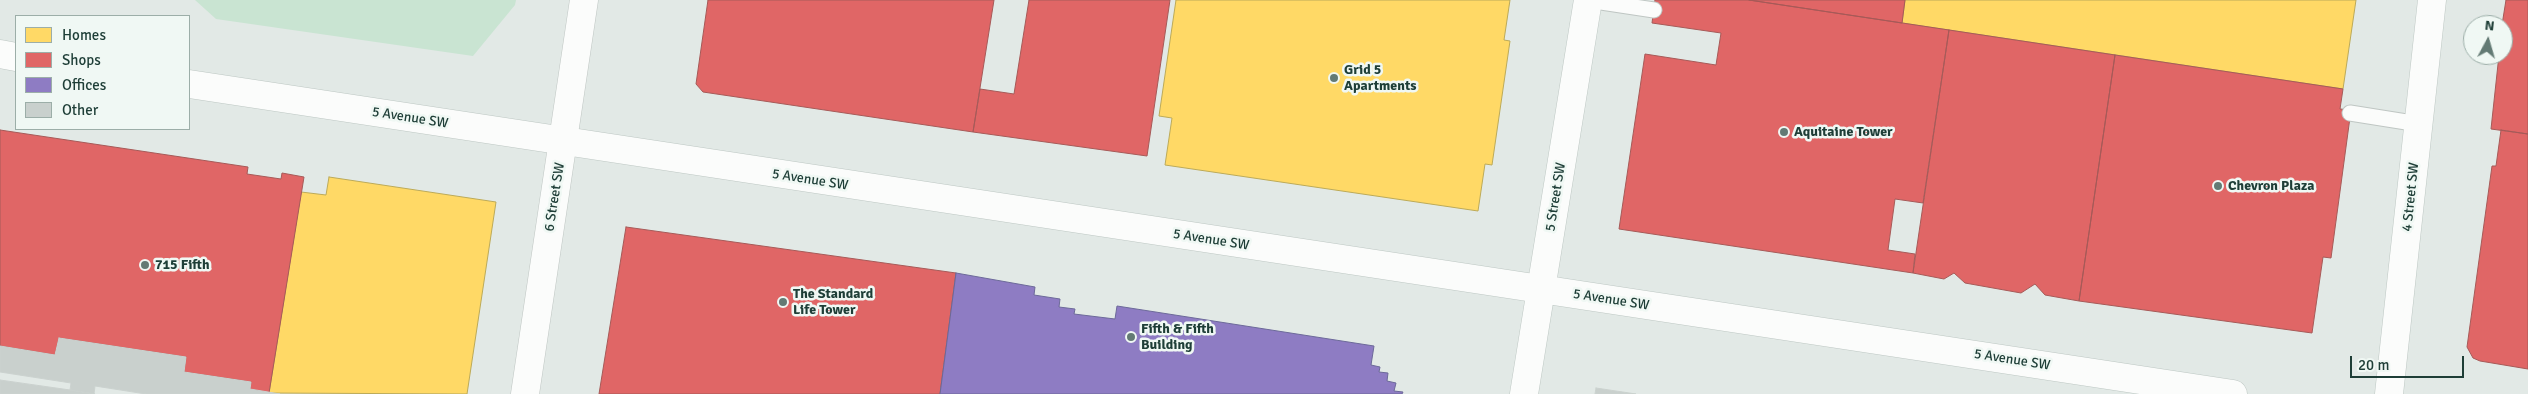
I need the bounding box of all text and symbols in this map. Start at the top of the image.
legend [15,15,190,130]
north arrow [2463,15,2513,65]
text: N [2484,17,2495,35]
text: Homes [62,26,106,44]
text: Shops [62,51,101,69]
place label: Grid 5 Apartments [1344,62,1416,94]
marker: Grid 5 Apartments [1328,72,1340,84]
text: Offices [62,76,106,94]
text: Other [62,101,98,119]
street label: 5 Avenue SW [371,104,449,132]
place label: Aquitaine Tower [1794,124,1893,140]
marker: Aquitaine Tower [1778,126,1790,138]
street label: 6 Street SW [541,161,569,233]
street label: 5 Street SW [1542,161,1570,233]
street label: 4 Street SW [2399,162,2423,232]
street label: 5 Avenue SW [771,166,849,194]
place label: Chevron Plaza [2228,178,2314,194]
marker: Chevron Plaza [2212,180,2224,192]
street label: 5 Avenue SW [1172,226,1250,254]
place label: 715 Fifth [155,257,210,273]
marker: 715 Fifth [139,259,151,271]
place label: The Standard Life Tower [793,286,873,318]
street label: 5 Avenue SW [1572,286,1650,314]
marker: The Standard Life Tower [777,296,789,308]
place label: Fifth & Fifth Building [1141,321,1214,354]
marker: Fifth & Fifth Building [1125,331,1137,343]
street label: 5 Avenue SW [1973,346,2051,374]
scale bar [2353,346,2467,378]
text: 20 m [2358,356,2389,374]

